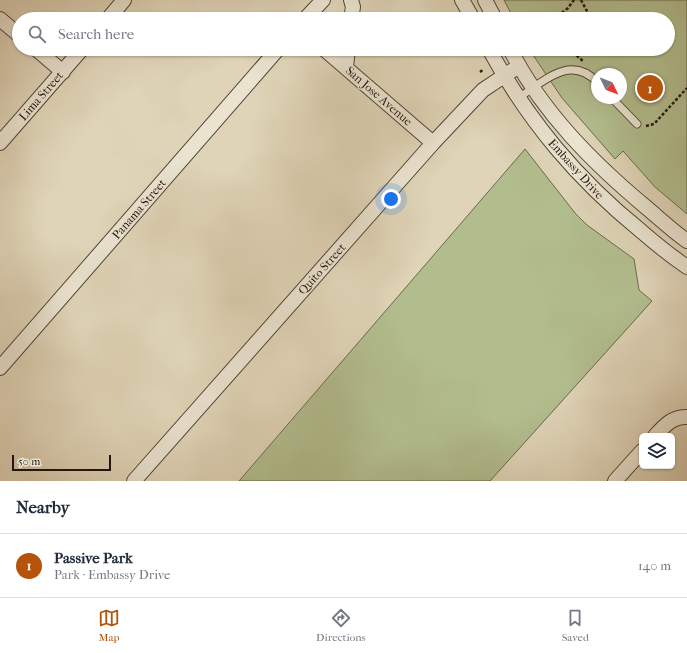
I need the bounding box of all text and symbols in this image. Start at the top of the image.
search box [12,12,675,56]
icon: search [26,23,48,45]
text: Search here [58,25,134,43]
street label: San Jose Avenue [343,63,415,129]
street label: Lima Street [16,68,67,123]
north arrow [591,68,627,104]
pin: 1 [637,73,663,103]
street label: Embassy Drive [545,136,607,202]
street label: Panama Street [109,176,169,242]
your location [381,189,401,209]
street label: Quito Street [295,240,349,298]
map controls [639,433,675,469]
button: layers [639,433,675,469]
scale bar [12,453,111,472]
text: 50 m [18,455,40,468]
text: Nearby [16,497,70,517]
text: Passive Park [54,549,133,567]
text: 1 [27,558,31,573]
text: 140 m [638,558,671,573]
text: Park · Embassy Drive [54,567,171,582]
tab: Map [98,607,120,644]
tab: Directions [316,607,366,644]
tab: Saved [562,607,589,644]

